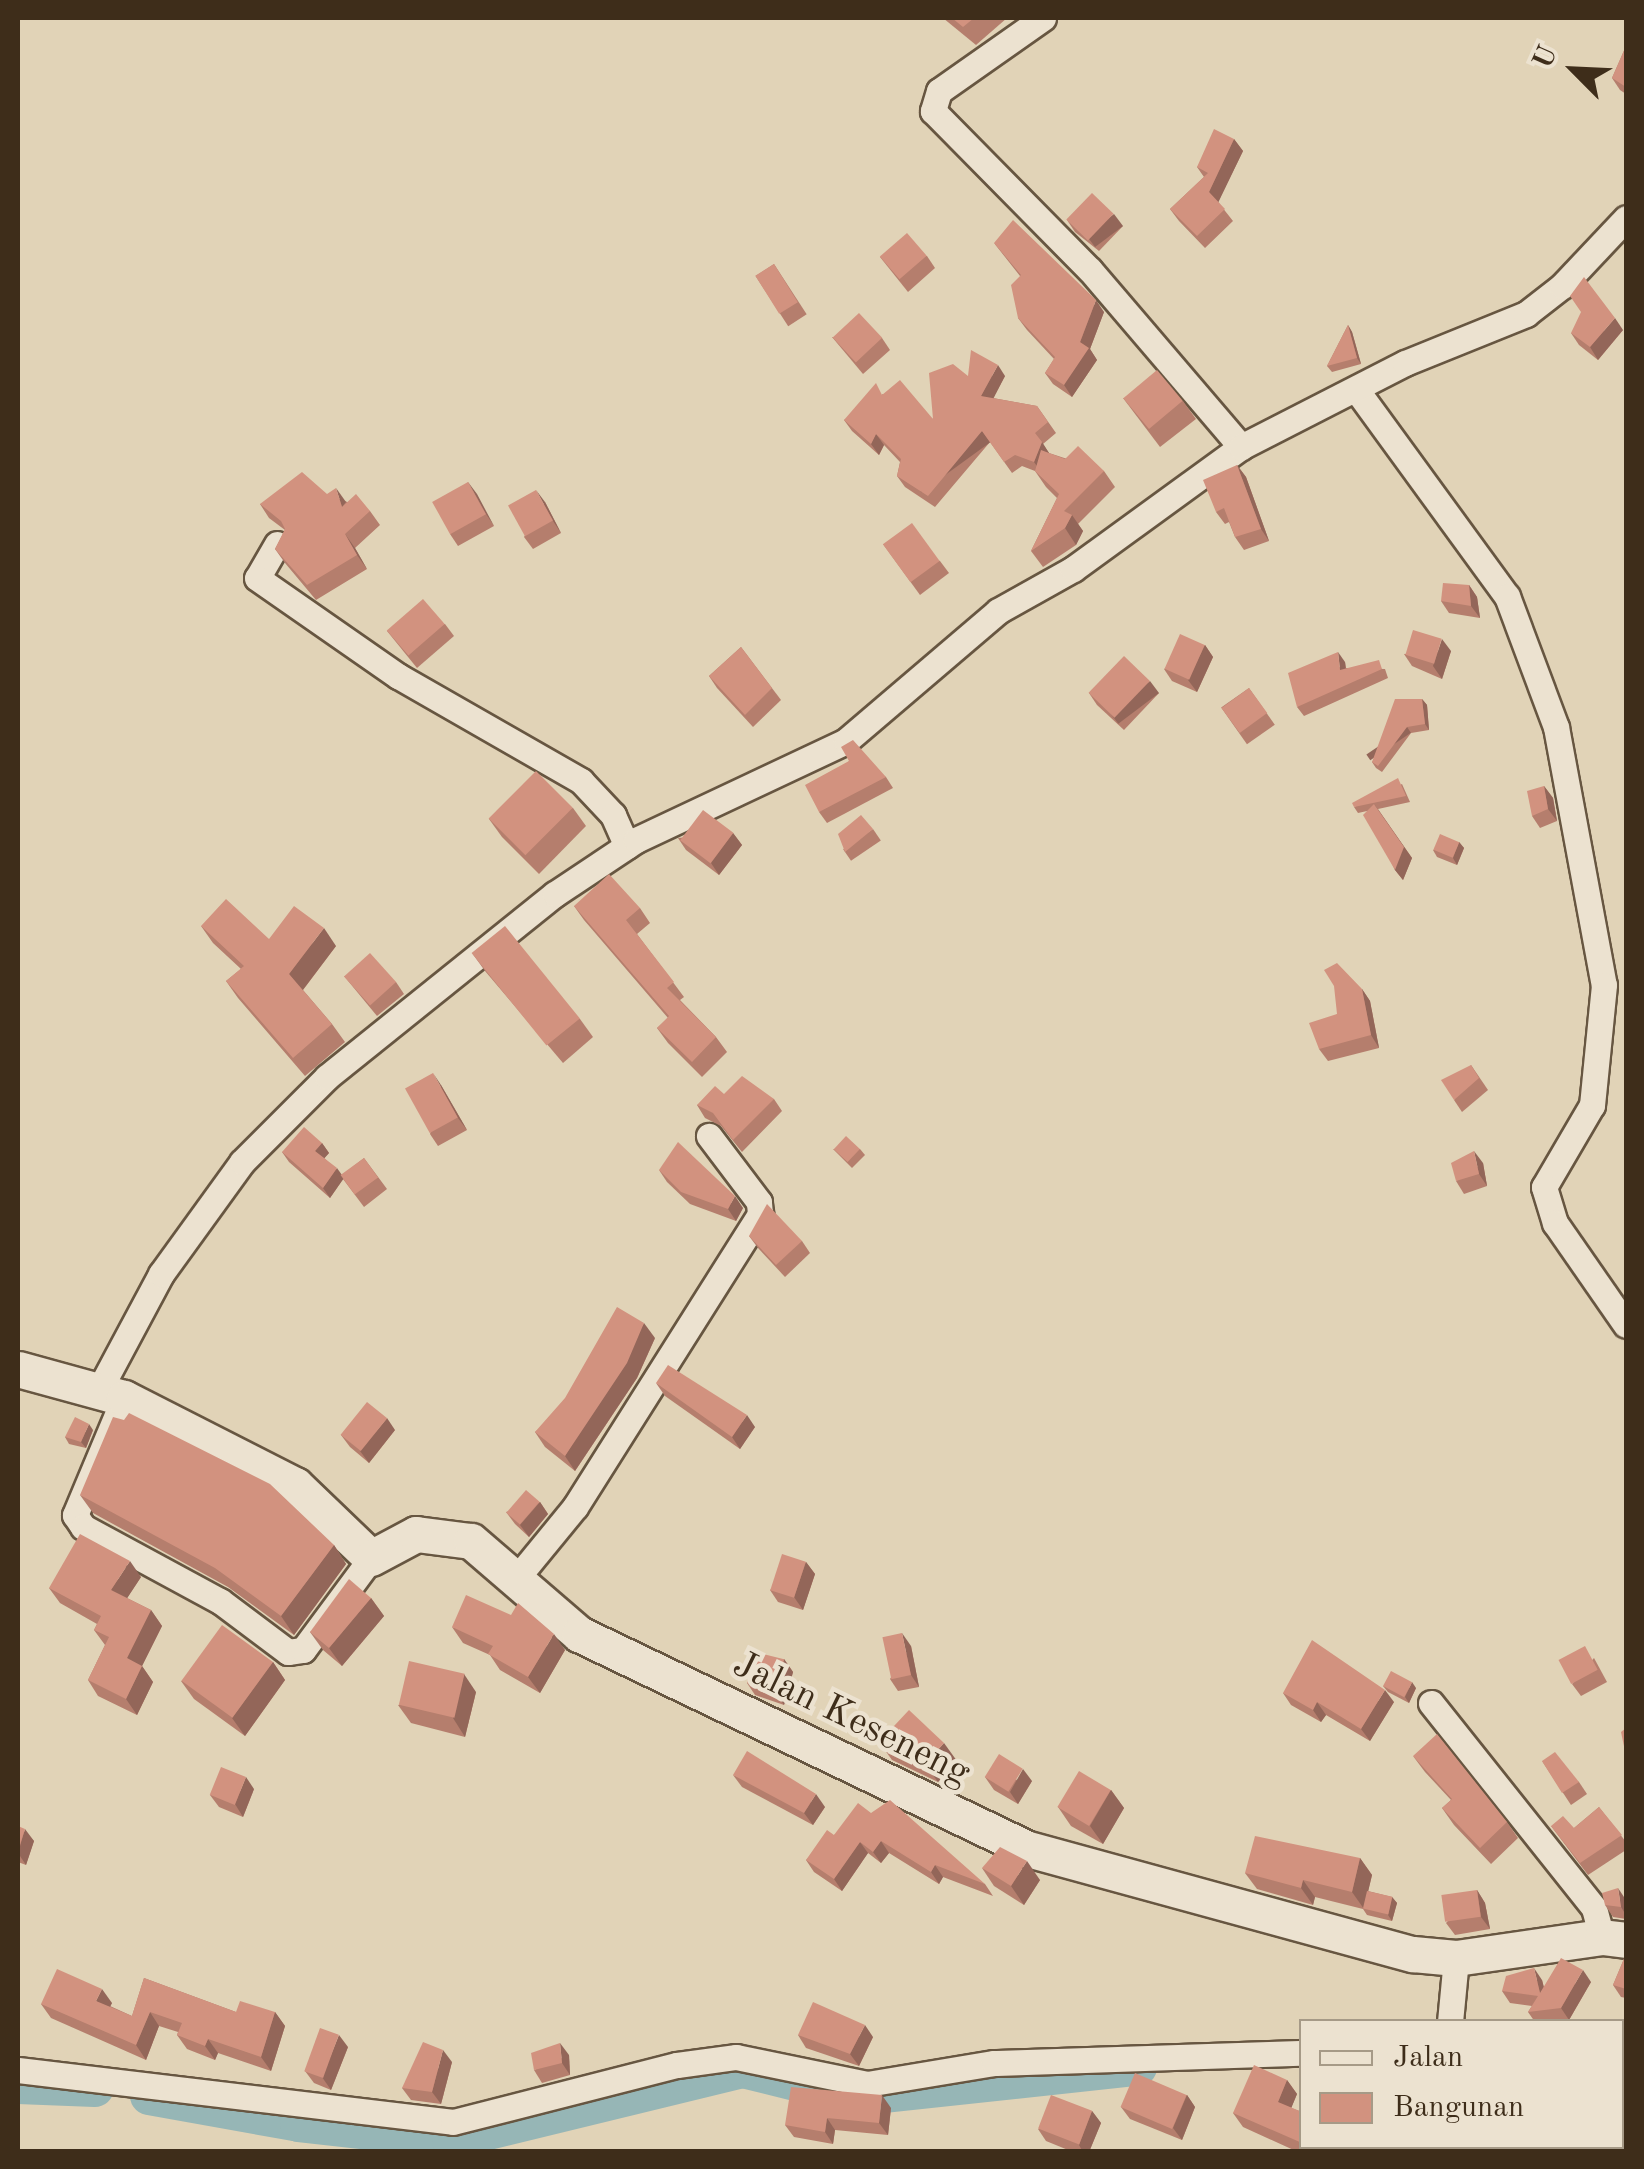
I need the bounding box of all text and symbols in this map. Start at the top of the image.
north arrow [1524,20,1624,120]
text: U [1529,42,1564,74]
street label: Jalan Keseneng [725,1643,977,1797]
legend [1299,2019,1624,2149]
text: Jalan [1393,2043,1463,2073]
text: Bangunan [1393,2093,1524,2123]

